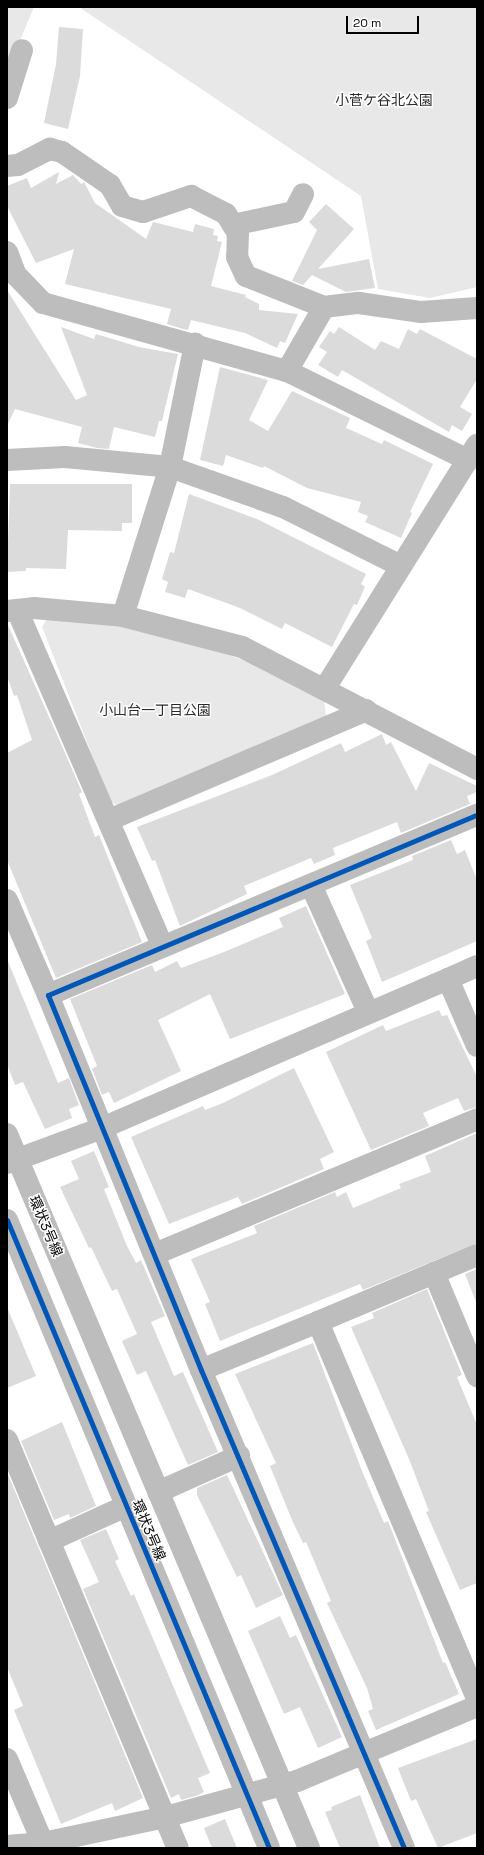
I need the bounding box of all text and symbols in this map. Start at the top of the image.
scale bar [348,8,421,34]
text: 20 m [353,15,381,31]
park label: 小菅ケ谷北公園 [335,92,433,108]
park label: 小山台一丁目公園 [99,702,211,718]
street label: 環状3号線 [26,1193,66,1259]
street label: 環状3号線 [129,1497,169,1563]

